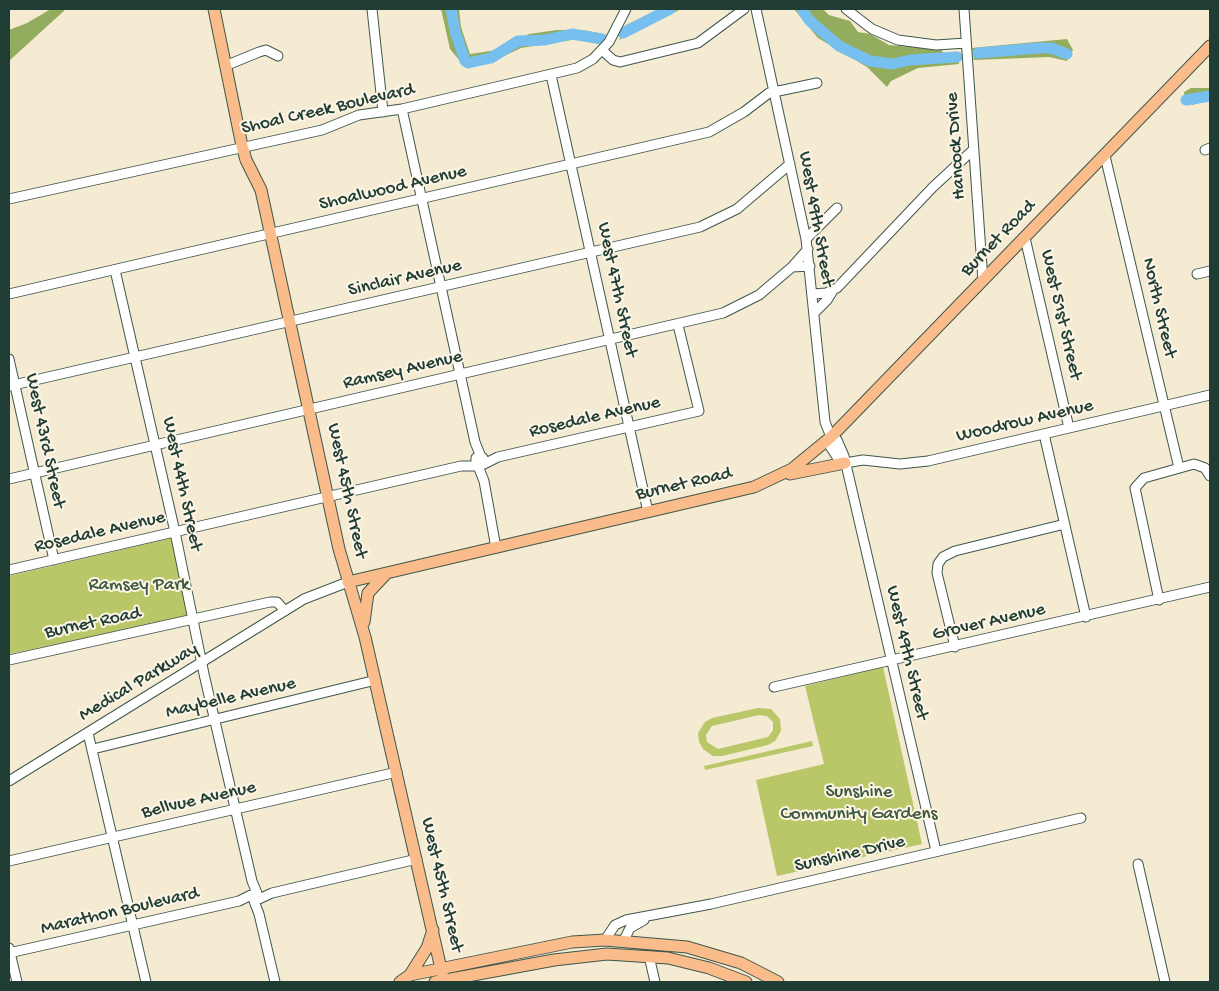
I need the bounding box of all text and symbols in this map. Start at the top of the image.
street label: Shoal Creek Boulevard [239,79,417,141]
street label: Hancock Drive [942,92,972,200]
street label: West 49th Street [792,150,838,288]
street label: Shoalwood Avenue [317,161,469,217]
street label: Burnet Road [957,196,1041,282]
street label: West 47th Street [591,221,641,359]
street label: West 51st Street [1034,248,1086,382]
street label: Sinclair Avenue [346,255,464,303]
street label: North Street [1135,256,1181,360]
street label: Ramsey Avenue [341,346,465,396]
street label: West 43rd Street [19,372,69,510]
street label: Rosedale Avenue [527,392,663,444]
street label: Woodrow Avenue [954,395,1096,449]
street label: West 44th Street [156,415,206,553]
street label: West 45th Street [321,421,371,561]
street label: Burnet Road [634,463,734,507]
street label: Rosedale Avenue [32,507,168,559]
park label: Ramsey Park [89,575,189,597]
street label: West 49th Street [880,584,932,722]
street label: Grover Avenue [930,599,1048,647]
street label: Burnet Road [43,603,143,645]
street label: Medical Parkway [75,639,203,727]
street label: Maybelle Avenue [164,673,298,725]
street label: Bellvue Avenue [140,777,258,825]
park label: Sunshine Community Gardens [780,782,938,826]
street label: West 45th Street [414,816,468,954]
street label: Sunshine Drive [792,831,908,879]
street label: Marathon Boulevard [39,883,201,941]

